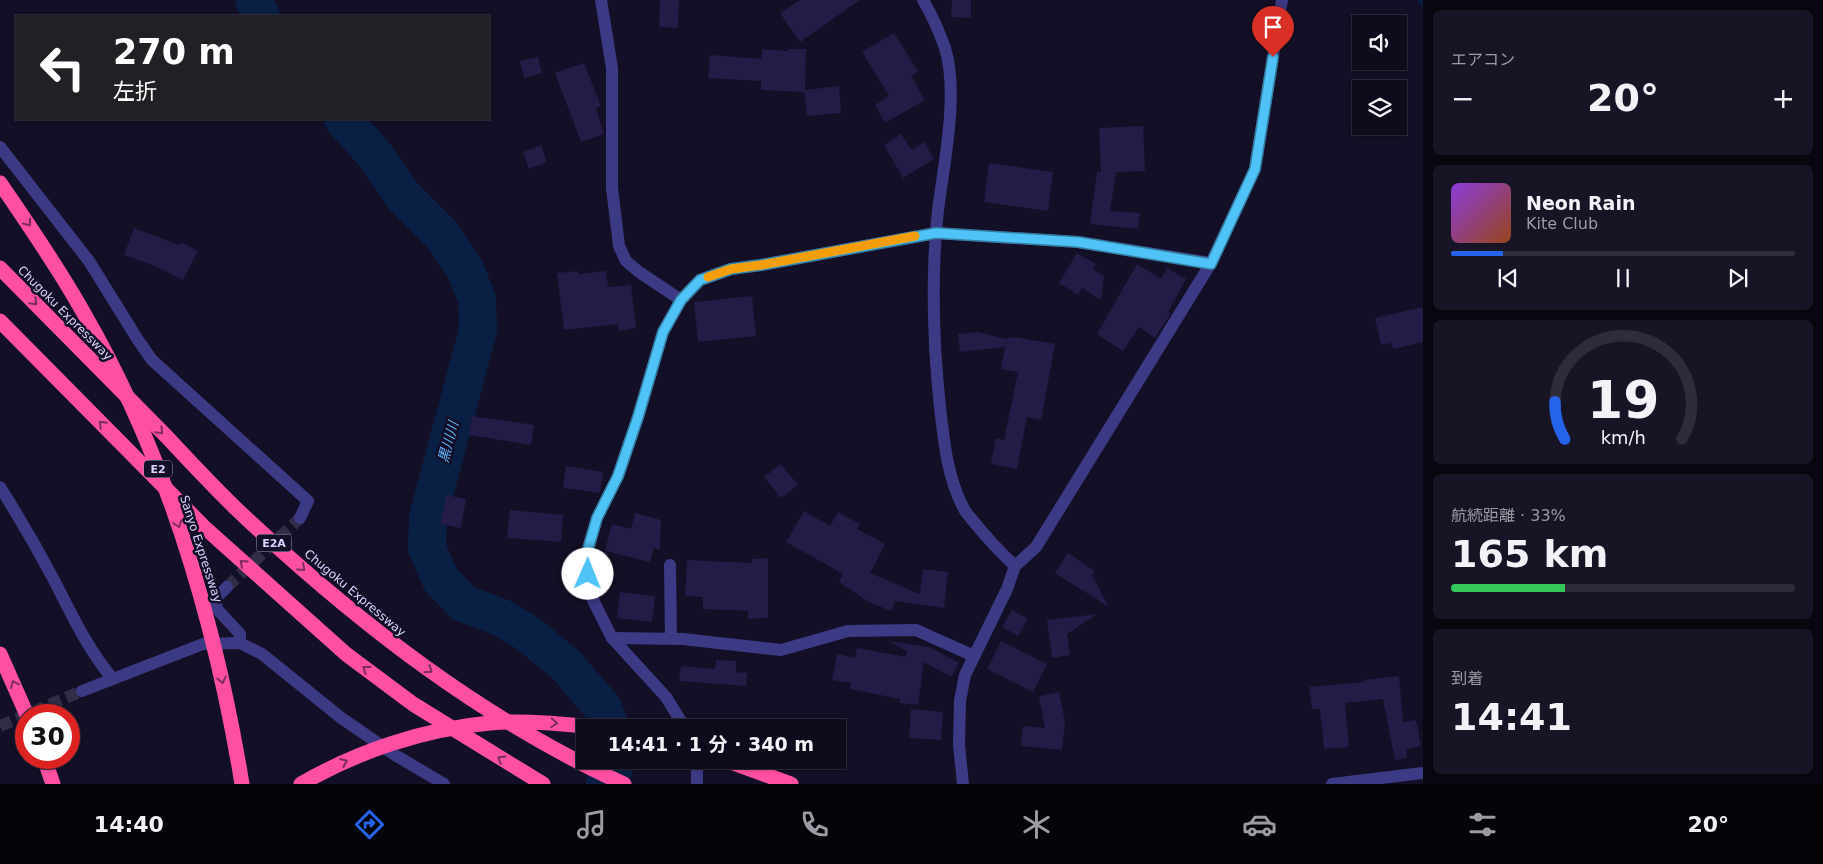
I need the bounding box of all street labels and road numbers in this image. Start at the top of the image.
street label: Chugoku Expressway [15,263,115,363]
road number: E2 [144,460,172,478]
street label: Sanyo Expressway [177,494,225,604]
road number: E2A [256,534,292,552]
street label: Chugoku Expressway [302,547,408,639]

